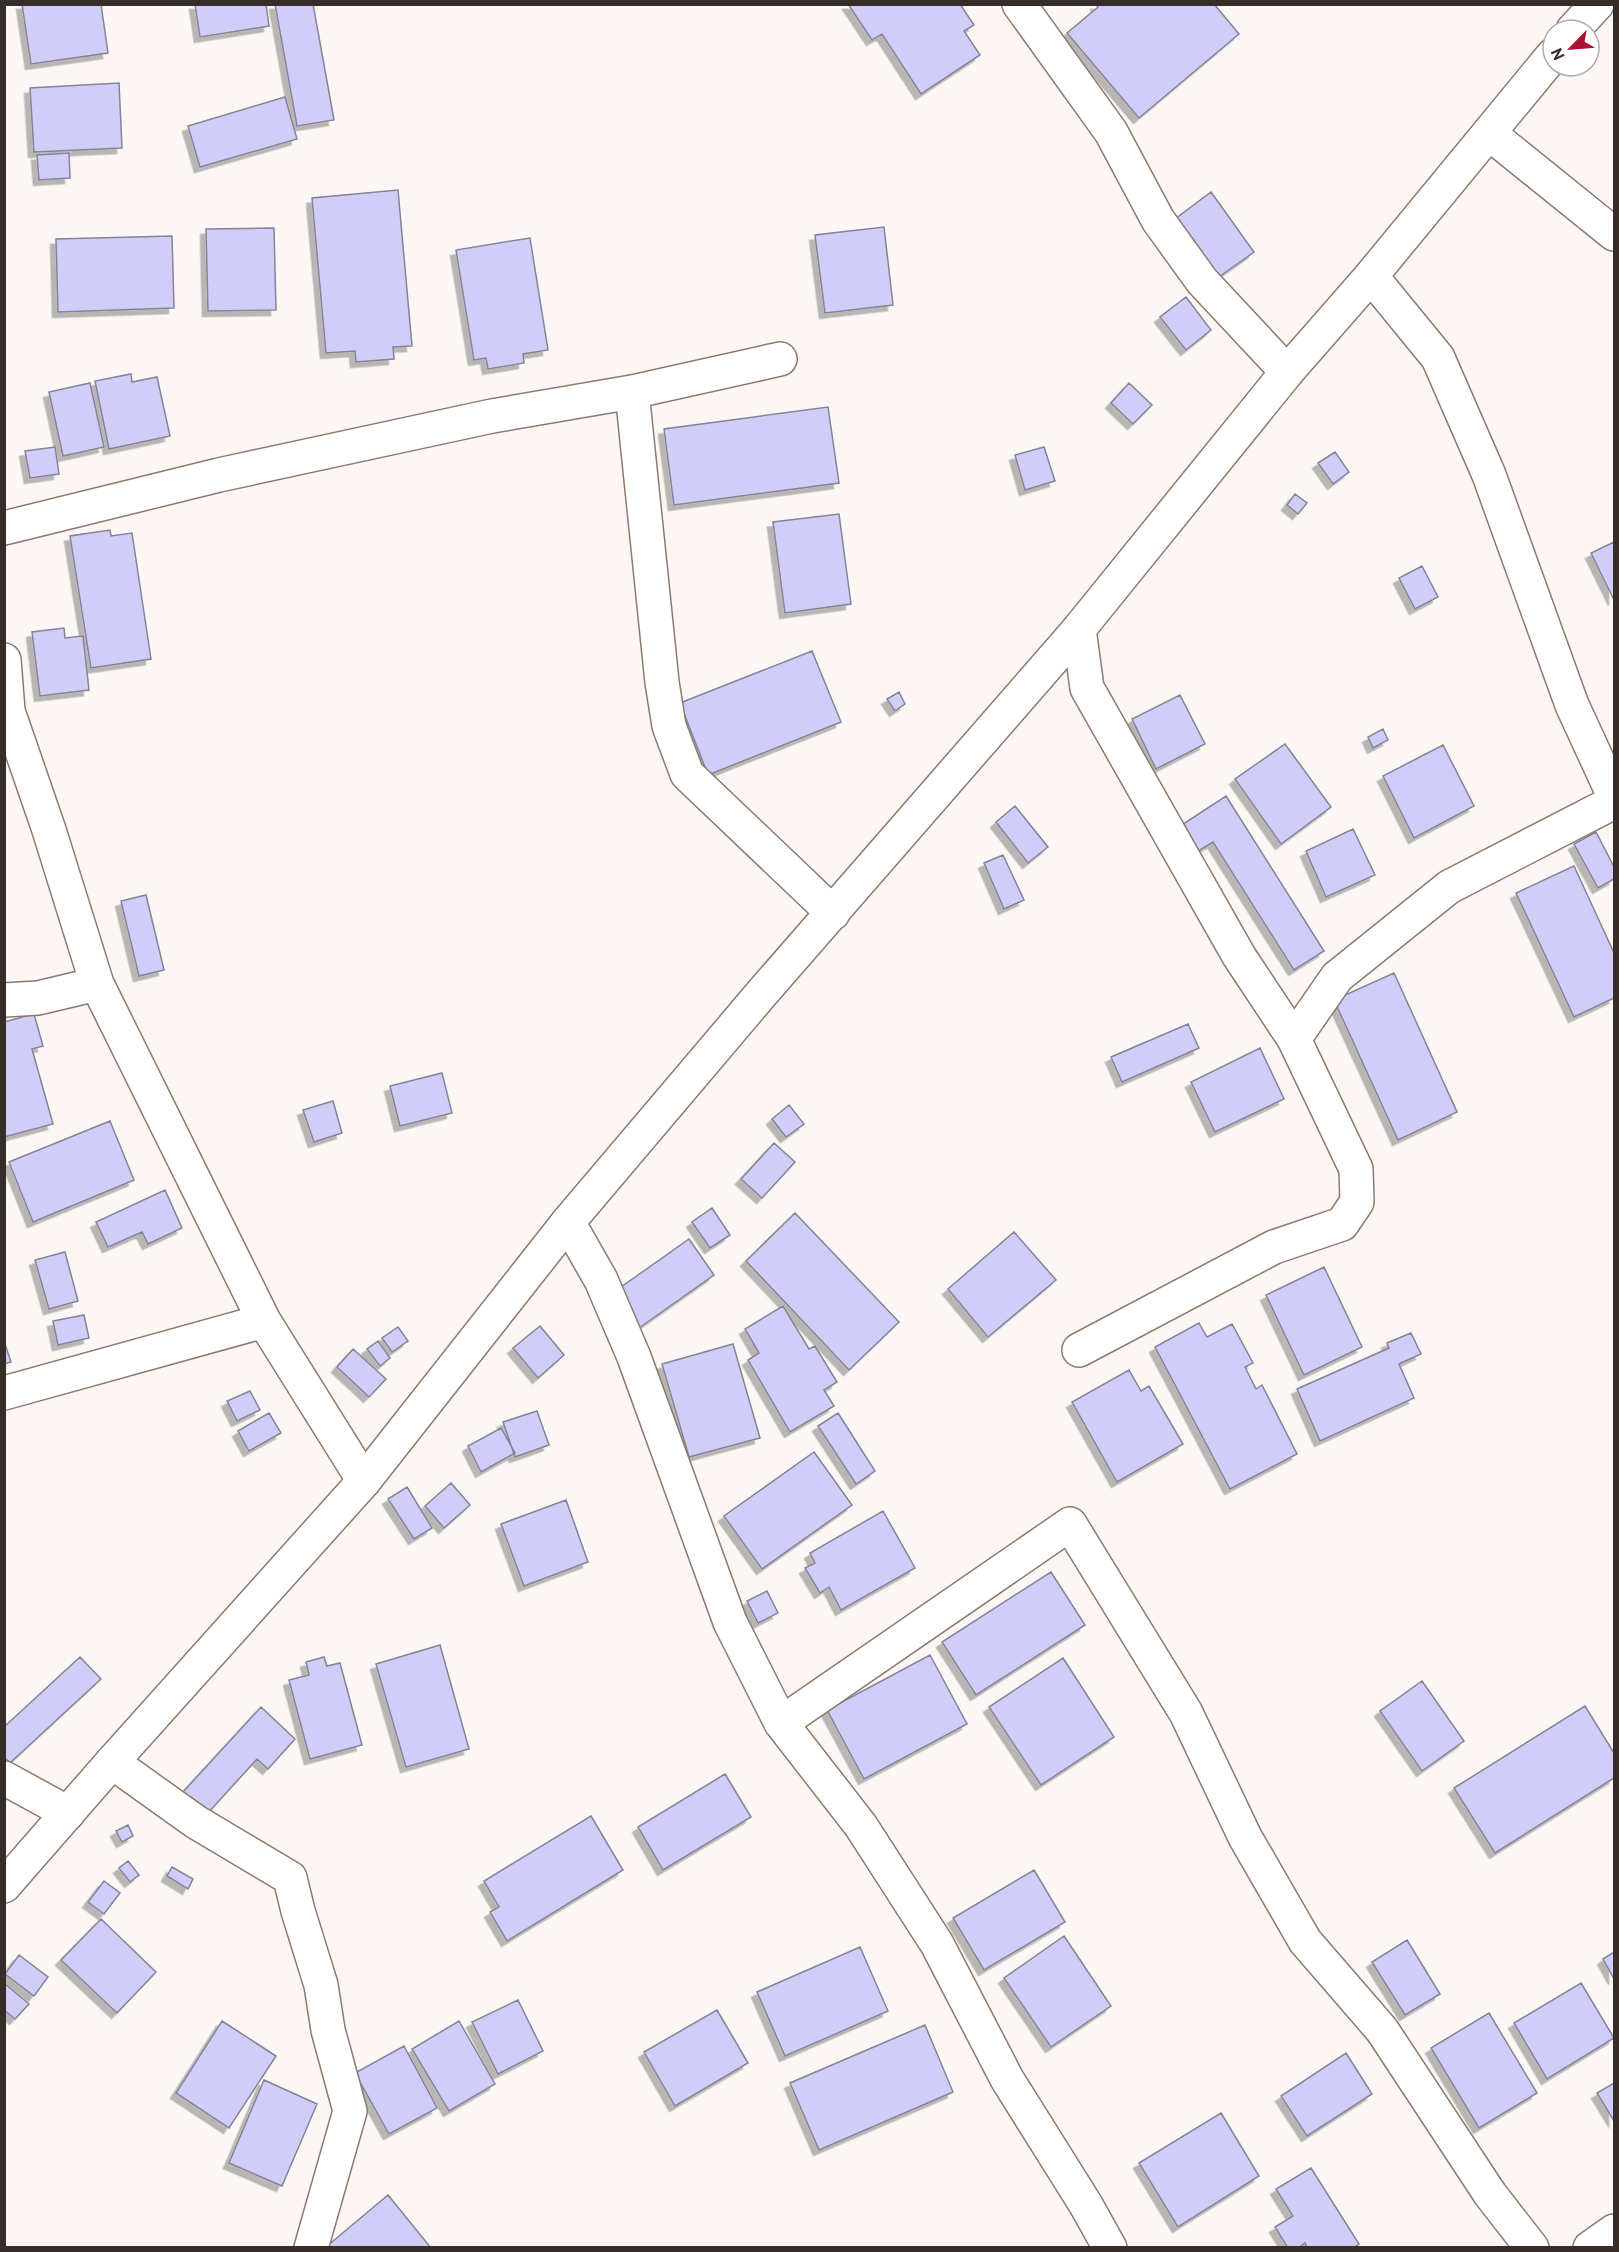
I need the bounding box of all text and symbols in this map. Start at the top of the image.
north arrow [1541,18,1601,78]
text: N [1546,45,1569,63]

